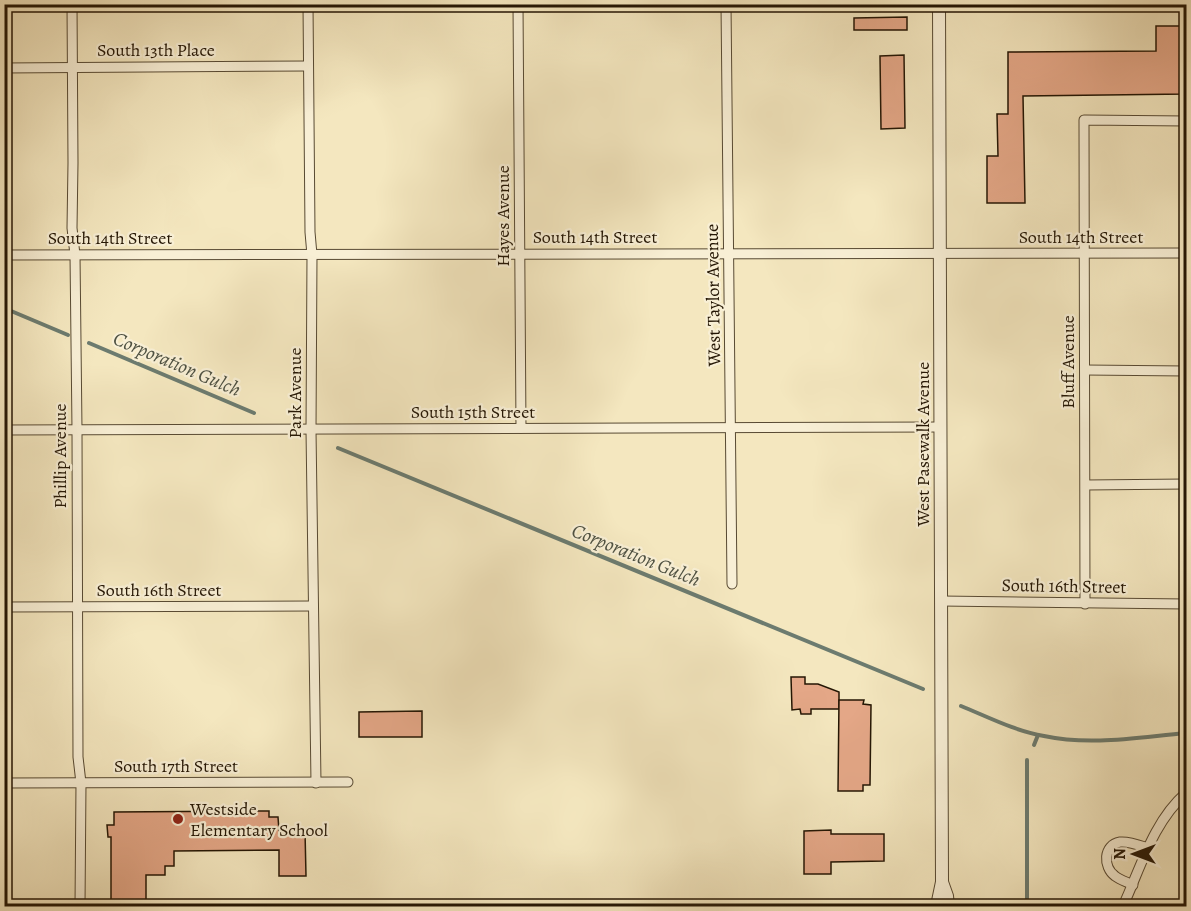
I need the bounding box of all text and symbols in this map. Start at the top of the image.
street label: South 13th Place [97,38,215,62]
street label: Hayes Avenue [491,165,515,267]
street label: West Taylor Avenue [700,223,726,368]
street label: South 14th Street [533,225,657,249]
street label: South 14th Street [1019,225,1143,249]
street label: South 14th Street [48,226,172,250]
street label: Bluff Avenue [1056,315,1080,409]
water label: Corporation Gulch [109,325,245,403]
street label: Park Avenue [283,348,307,438]
street label: West Pasewalk Avenue [911,362,935,527]
street label: South 15th Street [411,400,535,424]
street label: Phillip Avenue [48,403,72,509]
water label: Corporation Gulch [568,517,704,593]
street label: South 16th Street [1001,573,1127,599]
street label: South 16th Street [97,578,221,602]
street label: South 17th Street [114,754,238,778]
place label: Westside Elementary School [189,797,328,842]
marker: Westside Elementary School [171,812,185,826]
north arrow [1104,824,1164,884]
text: N [1109,848,1131,860]

